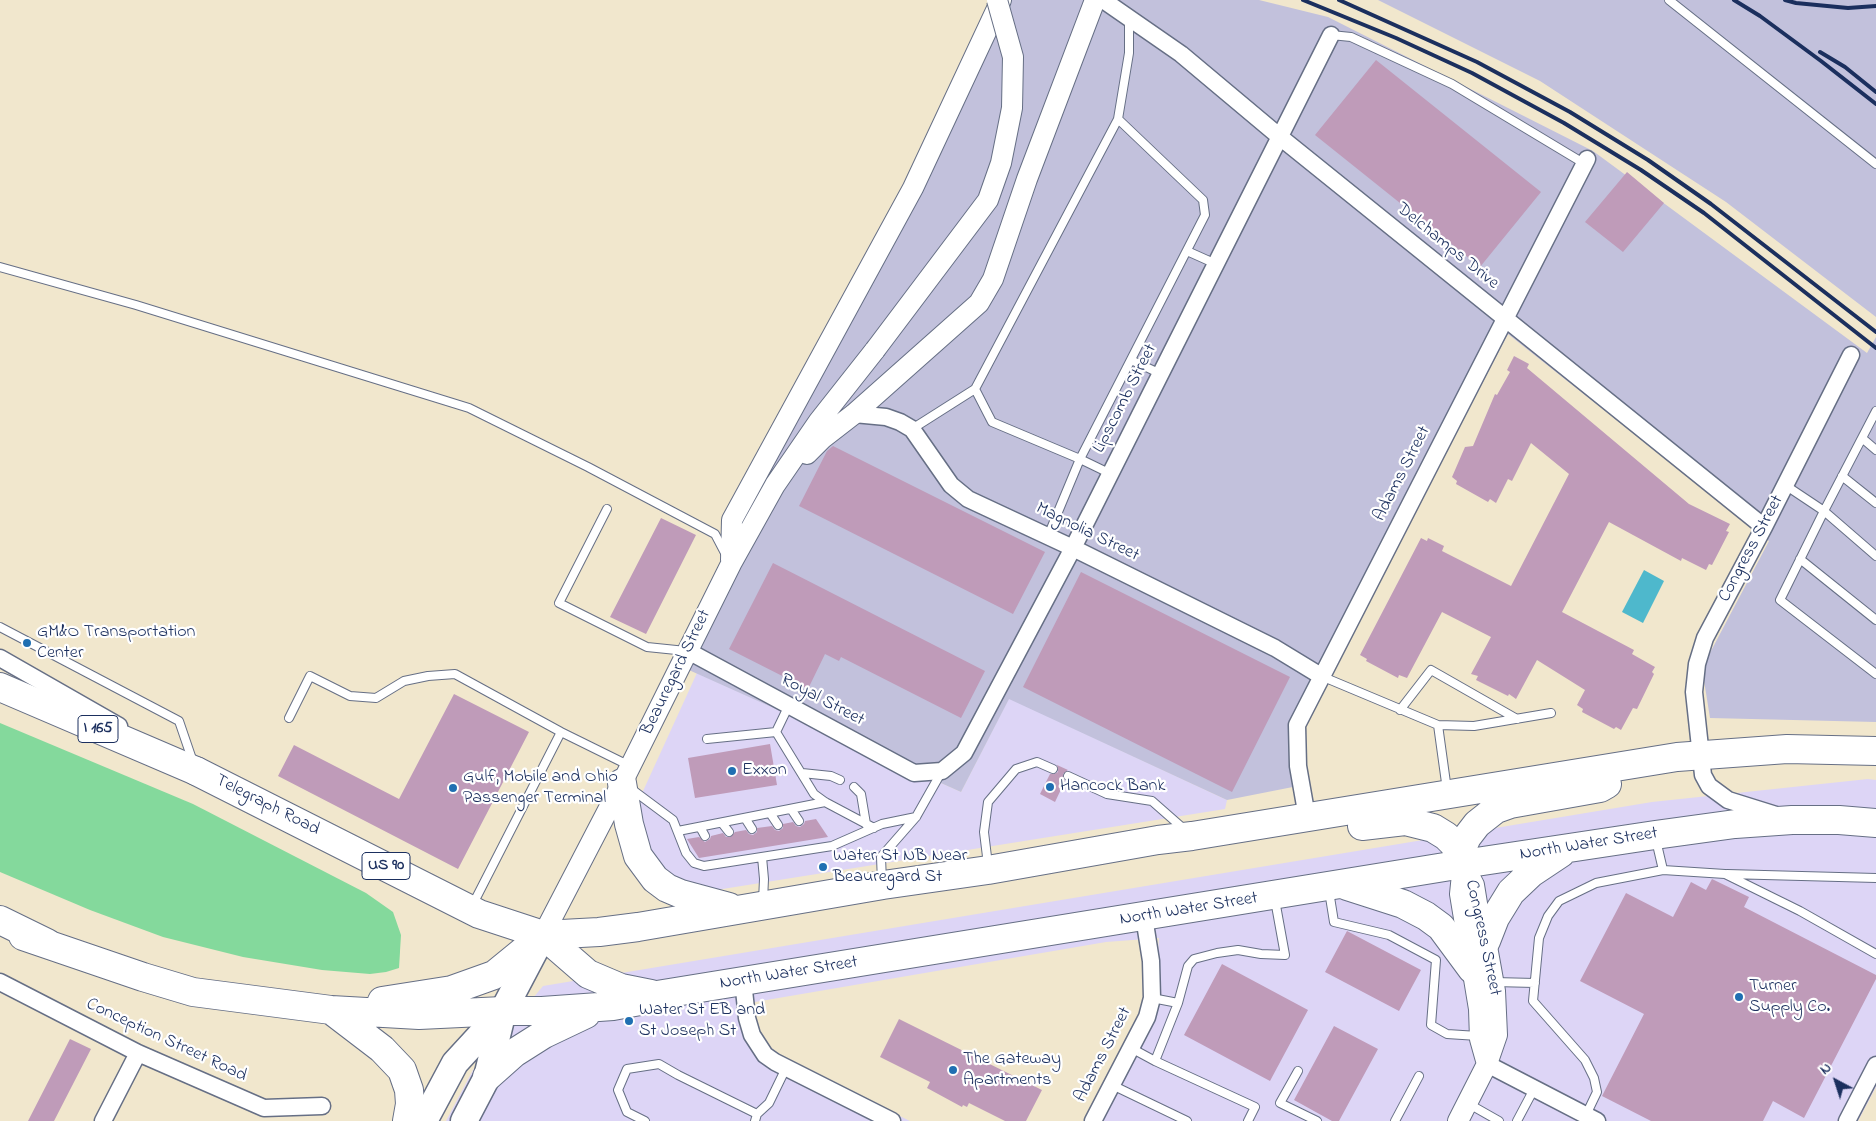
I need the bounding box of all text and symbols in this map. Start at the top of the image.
street label: Delchamps Drive [1391,199,1503,295]
street label: Lipscomb Street [1089,341,1163,457]
street label: Adams Street [1370,423,1436,525]
street label: Congress Street [1715,492,1789,606]
street label: Magnolia Street [1032,499,1142,567]
street label: Beauregard Street [637,607,717,739]
place label: GM&O Transportation Center [37,622,195,664]
marker: GM&O Transportation Center [21,637,33,649]
street label: Royal Street [776,670,868,732]
road number: I 165 [78,716,118,742]
place label: Exxon [742,760,787,782]
marker: Exxon [726,765,738,777]
place label: Gulf, Mobile and Ohio Passenger Terminal [463,767,618,810]
street label: Telegraph Road [211,770,323,842]
place label: Hancock Bank [1060,776,1165,798]
marker: Hancock Bank [1044,781,1056,793]
marker: Gulf, Mobile and Ohio Passenger Terminal [447,782,459,794]
street label: North Water Street [1518,823,1660,867]
place label: Water St NB Near Beauregard St [833,846,967,889]
road number: US 90 [362,852,410,879]
marker: Water St NB Near Beauregard St [817,861,829,873]
street label: Congress Street [1459,878,1505,998]
street label: North Water Street [1118,888,1260,932]
street label: North Water Street [718,952,860,996]
place label: Turner Supply Co. [1749,976,1830,1019]
marker: Turner Supply Co. [1733,991,1745,1003]
street label: Conception Street Road [82,994,250,1088]
place label: Water St EB and St Joseph St [639,1000,765,1042]
street label: Adams Street [1071,1004,1137,1106]
marker: Water St EB and St Joseph St [623,1015,635,1027]
place label: The Gateway Apartments [963,1049,1061,1092]
north arrow [1811,1056,1861,1106]
text: N [1816,1058,1836,1080]
marker: The Gateway Apartments [947,1064,959,1076]

